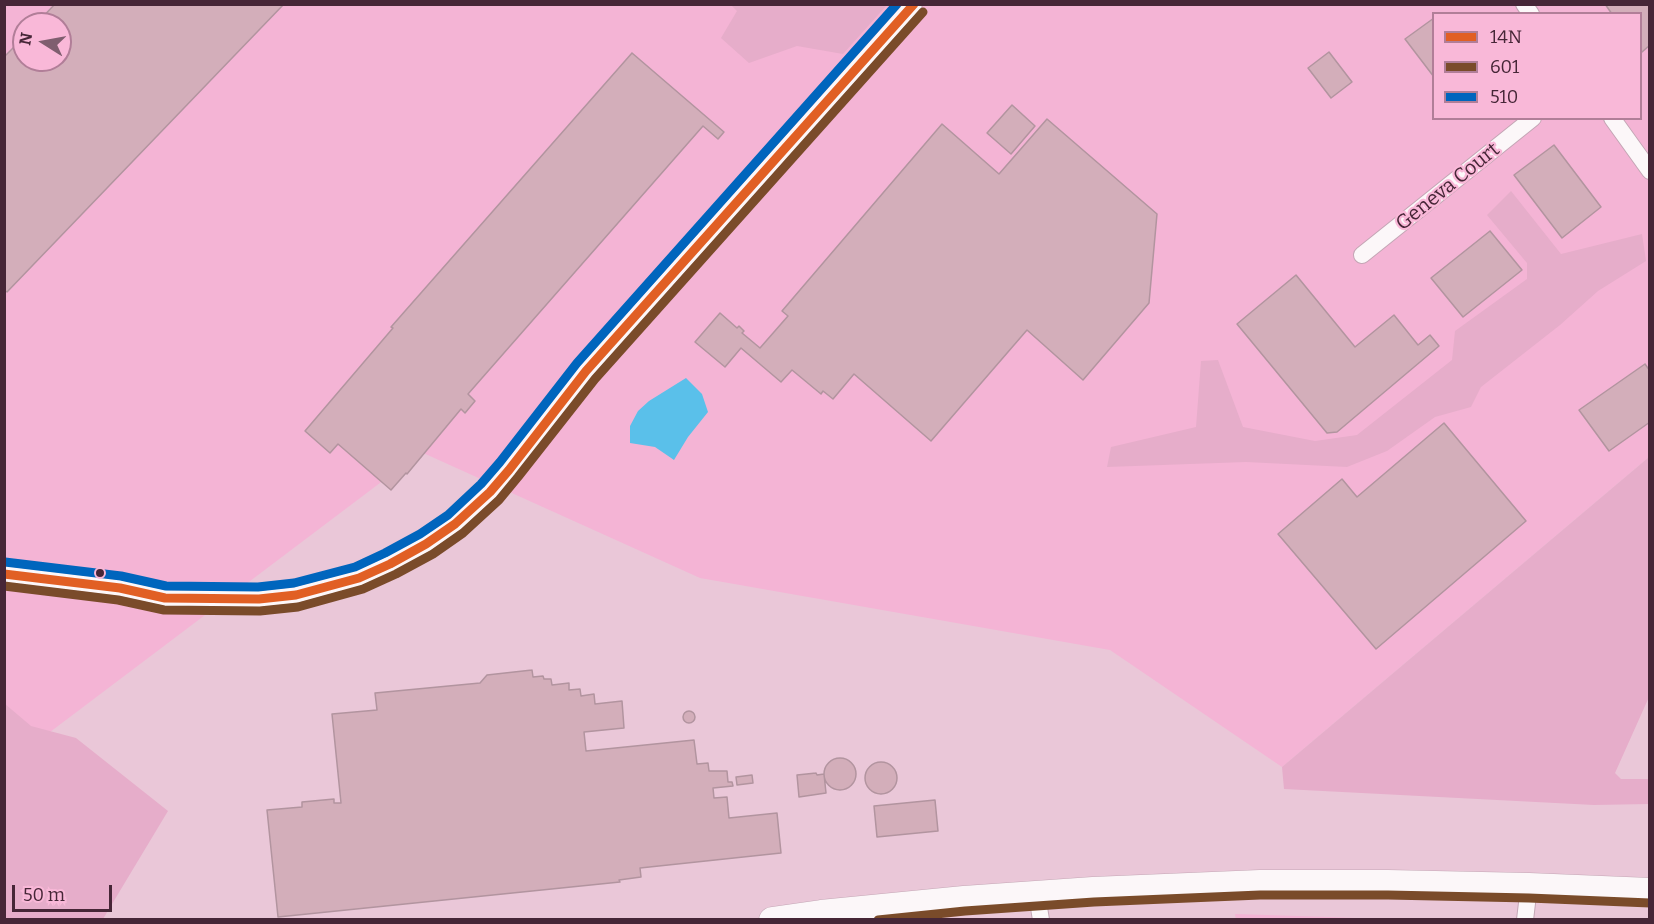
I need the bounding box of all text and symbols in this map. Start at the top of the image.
north arrow [12,12,72,72]
legend [1432,12,1642,120]
text: 14N [1490,26,1522,48]
text: N [15,31,36,47]
text: 601 [1490,56,1519,78]
text: 510 [1490,86,1518,108]
street label: Geneva Court [1391,138,1505,236]
unlabelled marker [94,567,106,579]
scale bar [15,873,116,911]
text: 50 m [23,884,65,906]

